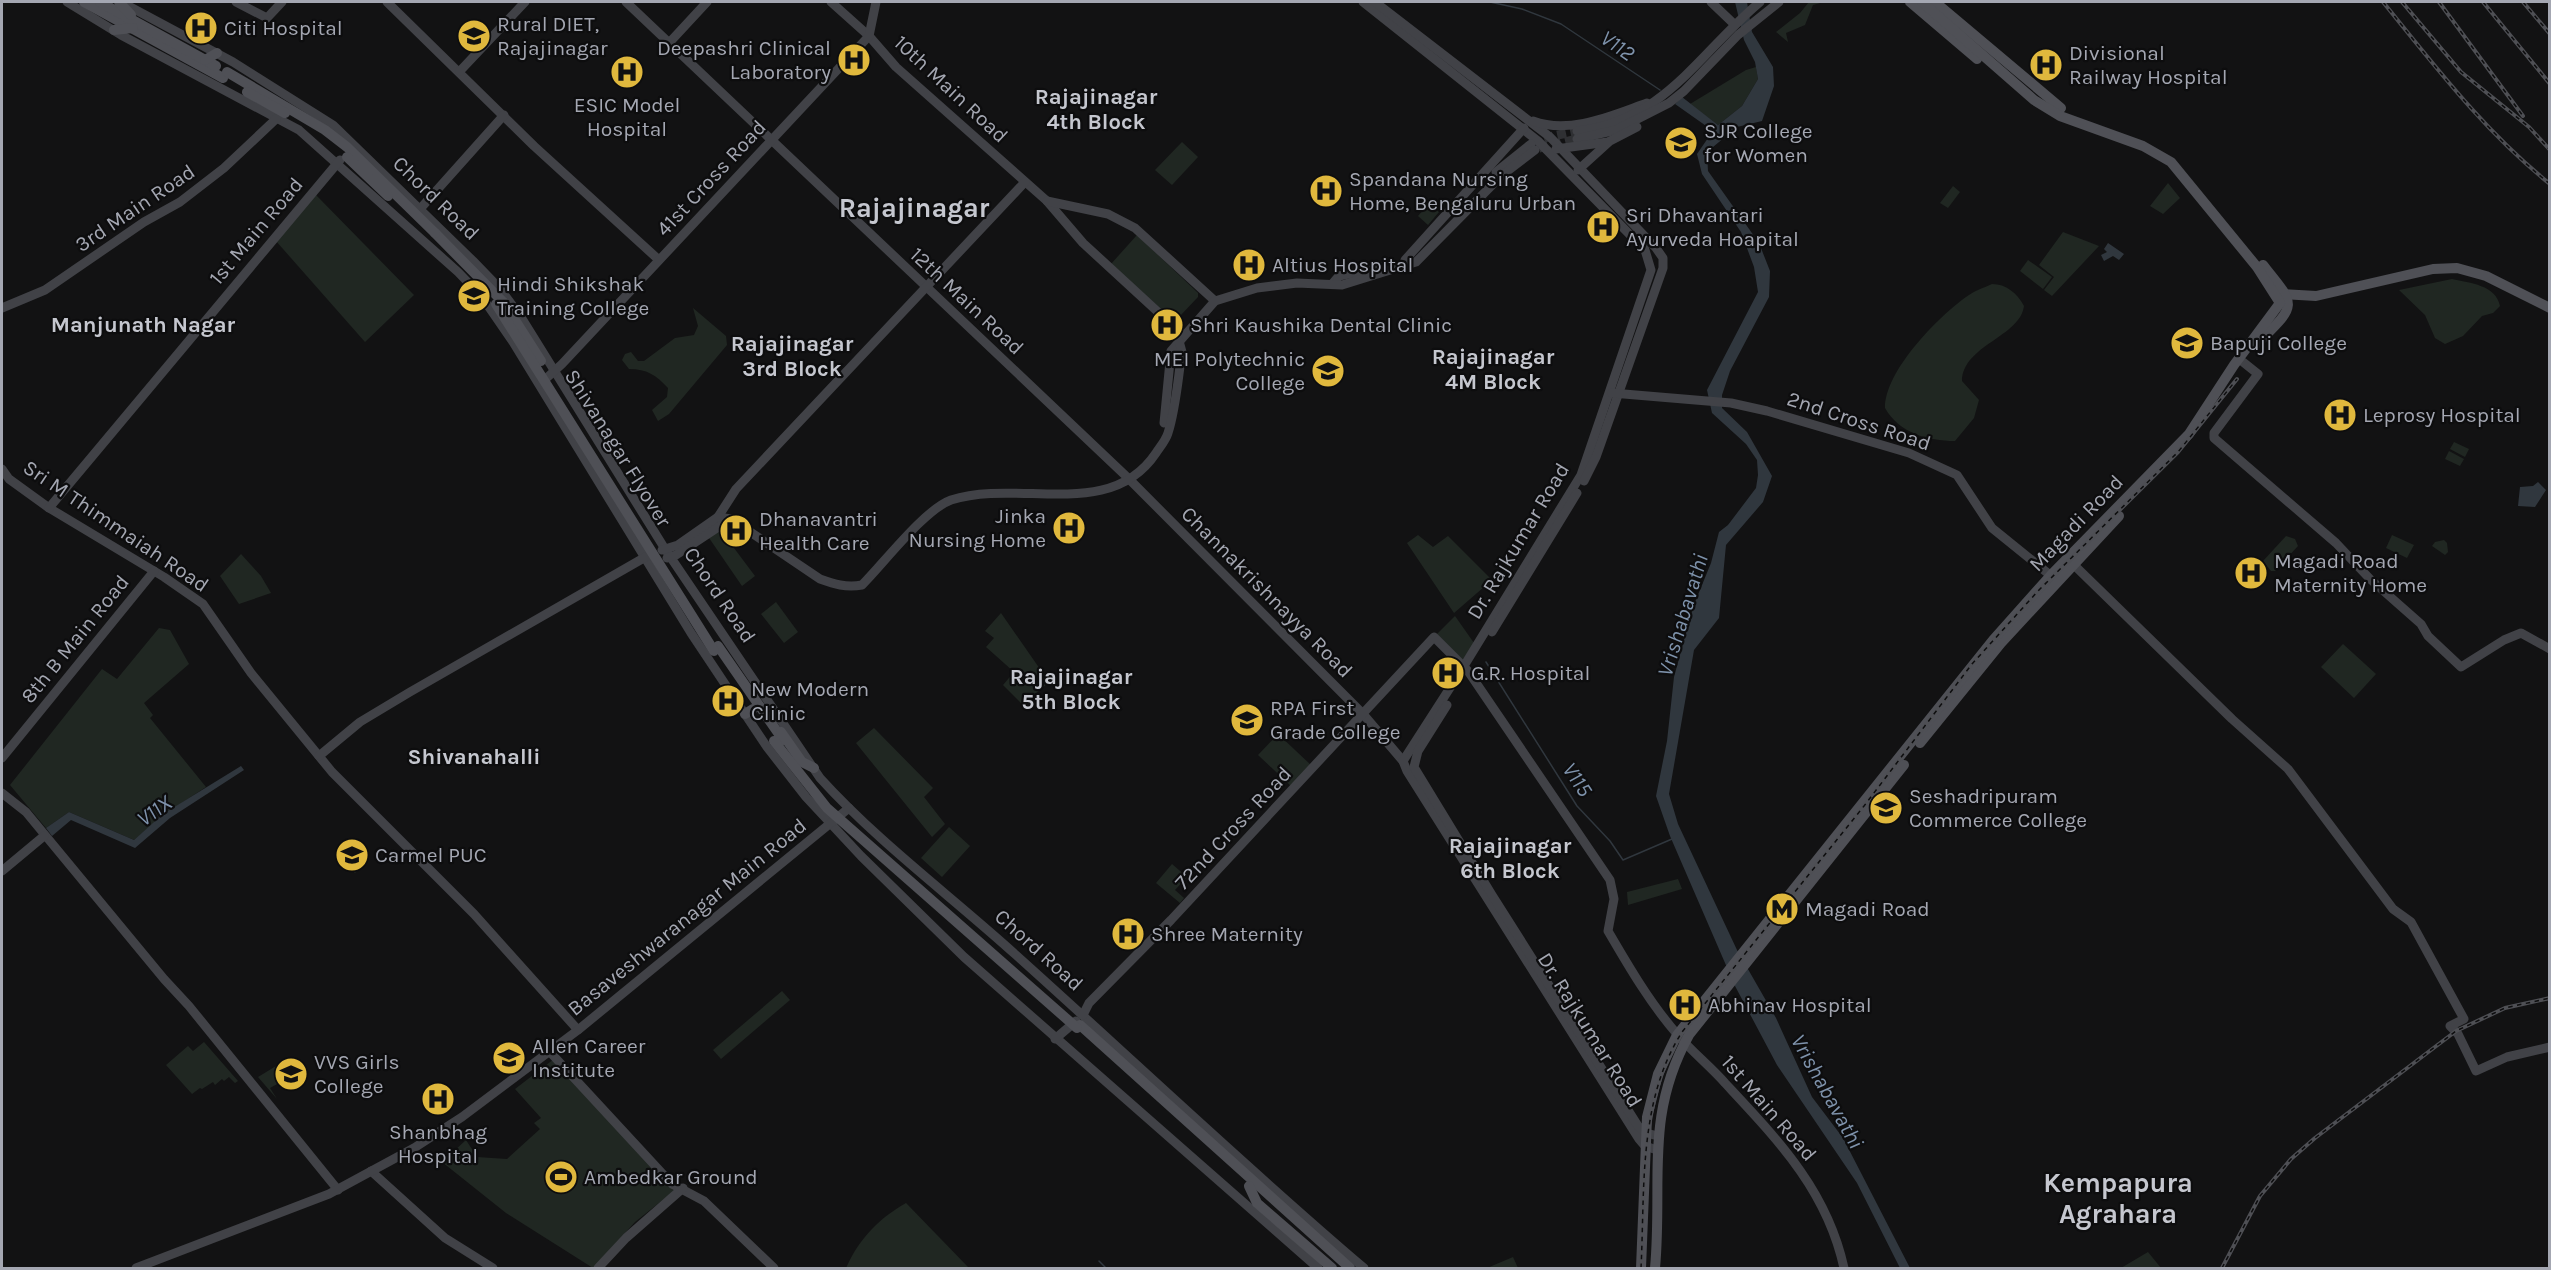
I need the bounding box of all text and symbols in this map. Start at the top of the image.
hospital icon: Citi Hospital [183,10,219,46]
place label: Rural DIET, Rajajinagar [497,12,608,60]
place label: Citi Hospital [224,16,343,40]
school or university icon: Rural DIET, Rajajinagar [456,18,492,54]
water label: V112 [1595,25,1640,67]
street label: 10th Main Road [889,30,1013,148]
place label: Deepashri Clinical Laboratory [657,36,831,84]
place label: Divisional Railway Hospital [2069,41,2228,89]
hospital icon: Deepashri Clinical Laboratory [836,42,872,78]
hospital icon: Divisional Railway Hospital [2028,47,2064,83]
hospital icon: ESIC Model Hospital [609,54,645,90]
district label: Rajajinagar 4th Block [1035,84,1158,135]
place label: ESIC Model Hospital [574,93,680,141]
street label: 41st Cross Road [651,115,771,241]
place label: SJR College for Women [1704,119,1813,167]
school or university icon: SJR College for Women [1663,125,1699,161]
street label: Chord Road [388,151,484,245]
street label: 3rd Main Road [71,159,199,257]
place label: Spandana Nursing Home, Bengaluru Urban [1349,167,1576,215]
street label: 1st Main Road [204,173,308,289]
hospital icon: Spandana Nursing Home, Bengaluru Urban [1308,173,1344,209]
district label: Rajajinagar [839,192,990,224]
place label: Sri Dhavantari Ayurveda Hoapital [1626,203,1799,251]
hospital icon: Sri Dhavantari Ayurveda Hoapital [1585,209,1621,245]
street label: 12th Main Road [905,242,1029,360]
hospital icon: Altius Hospital [1231,247,1267,283]
place label: Altius Hospital [1272,253,1413,277]
place label: Hindi Shikshak Training College [497,272,649,320]
school or university icon: Hindi Shikshak Training College [456,278,492,314]
hospital icon: Shri Kaushika Dental Clinic [1149,307,1185,343]
district label: Manjunath Nagar [51,312,236,338]
place label: Shri Kaushika Dental Clinic [1190,313,1452,337]
school or university icon: Bapuji College [2169,325,2205,361]
district label: Rajajinagar 3rd Block [731,331,854,382]
place label: Bapuji College [2210,331,2347,355]
district label: Rajajinagar 4M Block [1432,344,1555,395]
place label: MEI Polytechnic College [1154,347,1305,395]
school or university icon: MEI Polytechnic College [1310,353,1346,389]
street label: Shivanagar Flyover [560,365,676,531]
street label: 2nd Cross Road [1784,386,1934,456]
hospital icon: Leprosy Hospital [2322,397,2358,433]
place label: Leprosy Hospital [2363,403,2521,427]
street label: Sri M Thimmaiah Road [19,455,213,597]
street label: Dr. Rajkumar Road [1462,459,1574,623]
street label: Magadi Road [2024,470,2128,576]
street label: Channakrishnayya Road [1176,501,1358,683]
place label: Jinka Nursing Home [909,504,1046,552]
place label: Dhanavantri Health Care [759,507,878,555]
hospital icon: Jinka Nursing Home [1051,510,1087,546]
hospital icon: Dhanavantri Health Care [718,513,754,549]
street label: Chord Road [679,543,761,647]
place label: Magadi Road Maternity Home [2274,549,2427,597]
water label: Vrishabavathi [1652,551,1714,680]
hospital icon: Magadi Road Maternity Home [2233,555,2269,591]
street label: 8th B Main Road [16,570,134,708]
hospital icon: G.R. Hospital [1430,655,1466,691]
place label: G.R. Hospital [1471,661,1590,685]
district label: Rajajinagar 5th Block [1010,664,1133,715]
place label: New Modern Clinic [751,677,869,725]
hospital icon: New Modern Clinic [710,683,746,719]
place label: RPA First Grade College [1270,696,1400,744]
school or university icon: RPA First Grade College [1229,702,1265,738]
district label: Shivanahalli [408,744,541,770]
water label: V115 [1556,758,1598,802]
street label: 72nd Cross Road [1170,761,1296,895]
place label: Seshadripuram Commerce College [1909,784,2087,832]
water label: V11X [132,789,177,832]
school or university icon: Seshadripuram Commerce College [1868,790,1904,826]
street label: Basaveshwaranagar Main Road [563,813,811,1021]
district label: Rajajinagar 6th Block [1449,833,1572,884]
school or university icon: Carmel PUC [334,837,370,873]
place label: Carmel PUC [375,843,487,867]
metro station icon: Magadi Road [1764,891,1800,927]
place label: Magadi Road [1805,897,1930,921]
street label: Chord Road [990,904,1088,996]
hospital icon: Shree Maternity [1110,916,1146,952]
place label: Shree Maternity [1151,922,1303,946]
street label: Dr. Rajkumar Road [1533,948,1647,1112]
hospital icon: Abhinav Hospital [1667,987,1703,1023]
place label: Abhinav Hospital [1708,993,1872,1017]
water label: Vrishabavathi [1785,1030,1869,1153]
place label: Allen Career Institute [532,1034,646,1082]
school or university icon: Allen Career Institute [491,1040,527,1076]
place label: VVS Girls College [314,1050,400,1098]
street label: 1st Main Road [1716,1050,1822,1166]
school or university icon: VVS Girls College [273,1056,309,1092]
hospital icon: Shanbhag Hospital [420,1081,456,1117]
place label: Shanbhag Hospital [389,1120,487,1168]
sports icon: Ambedkar Ground [543,1159,579,1195]
place label: Ambedkar Ground [584,1165,758,1189]
district label: Kempapura Agrahara [2043,1167,2193,1230]

